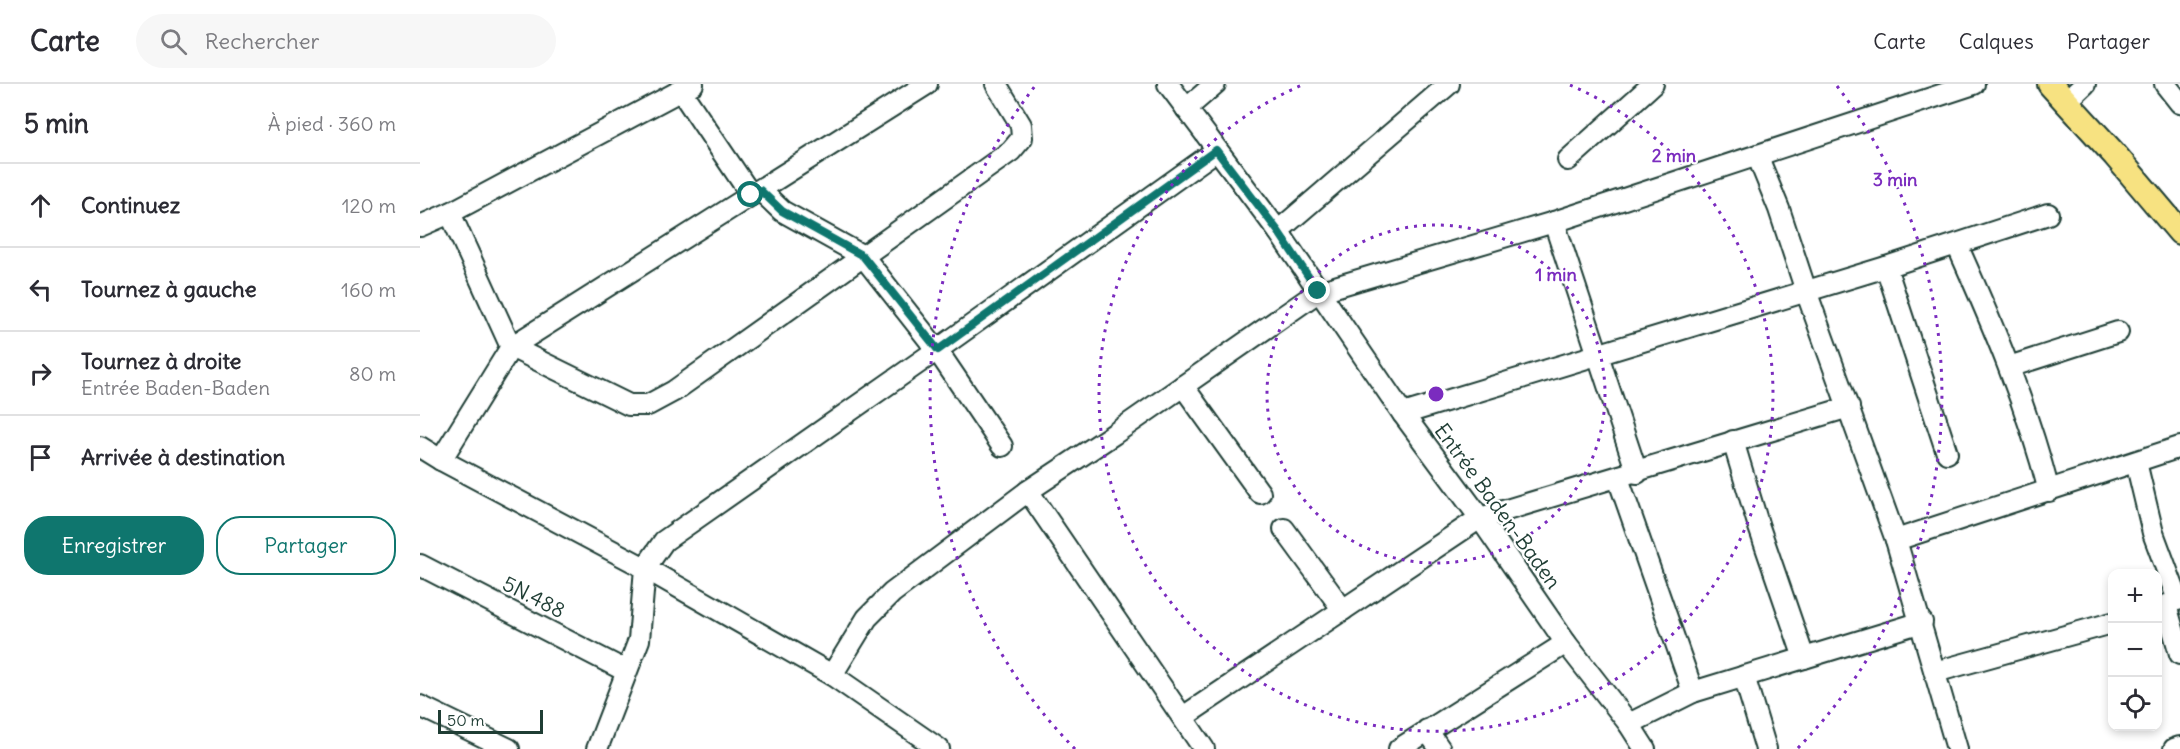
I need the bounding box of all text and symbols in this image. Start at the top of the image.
search box [136,14,556,68]
text: Carte [30,23,100,59]
icon: search [157,25,190,58]
text: Rechercher [205,27,320,55]
text: Carte [1873,28,1926,55]
text: Calques [1959,28,2034,55]
text: Partager [2067,28,2150,55]
text: 5 min [24,107,89,140]
text: À pied · 360 m [268,111,396,136]
text: 2 min [1652,144,1697,167]
text: 3 min [1873,168,1918,191]
route start [737,181,763,207]
icon: ahead [24,189,57,222]
text: Continuez [81,191,180,219]
text: 120 m [342,193,396,218]
text: 1 min [1535,263,1577,286]
icon: left [24,273,57,306]
text: Tournez à gauche [81,275,257,303]
text: 160 m [341,277,396,302]
route end [1304,277,1330,303]
text: Tournez à droite [81,347,241,375]
icon: right [24,357,57,390]
text: 80 m [349,361,396,386]
text: Entrée Baden-Baden [81,375,270,400]
centre of rings [1426,384,1446,404]
street label: Entrée Baden-Baden [1429,418,1567,594]
icon: arrive [24,441,57,474]
text: Arrivée à destination [81,443,285,471]
button: Enregistrer [24,516,204,575]
button: Partager [216,516,396,575]
map controls [2108,569,2162,731]
button: + [2108,569,2162,623]
street label: 5N.488 [498,570,570,624]
button: − [2108,623,2162,677]
button: locate [2108,677,2162,731]
scale bar [438,707,543,734]
text: 50 m [447,710,485,730]

